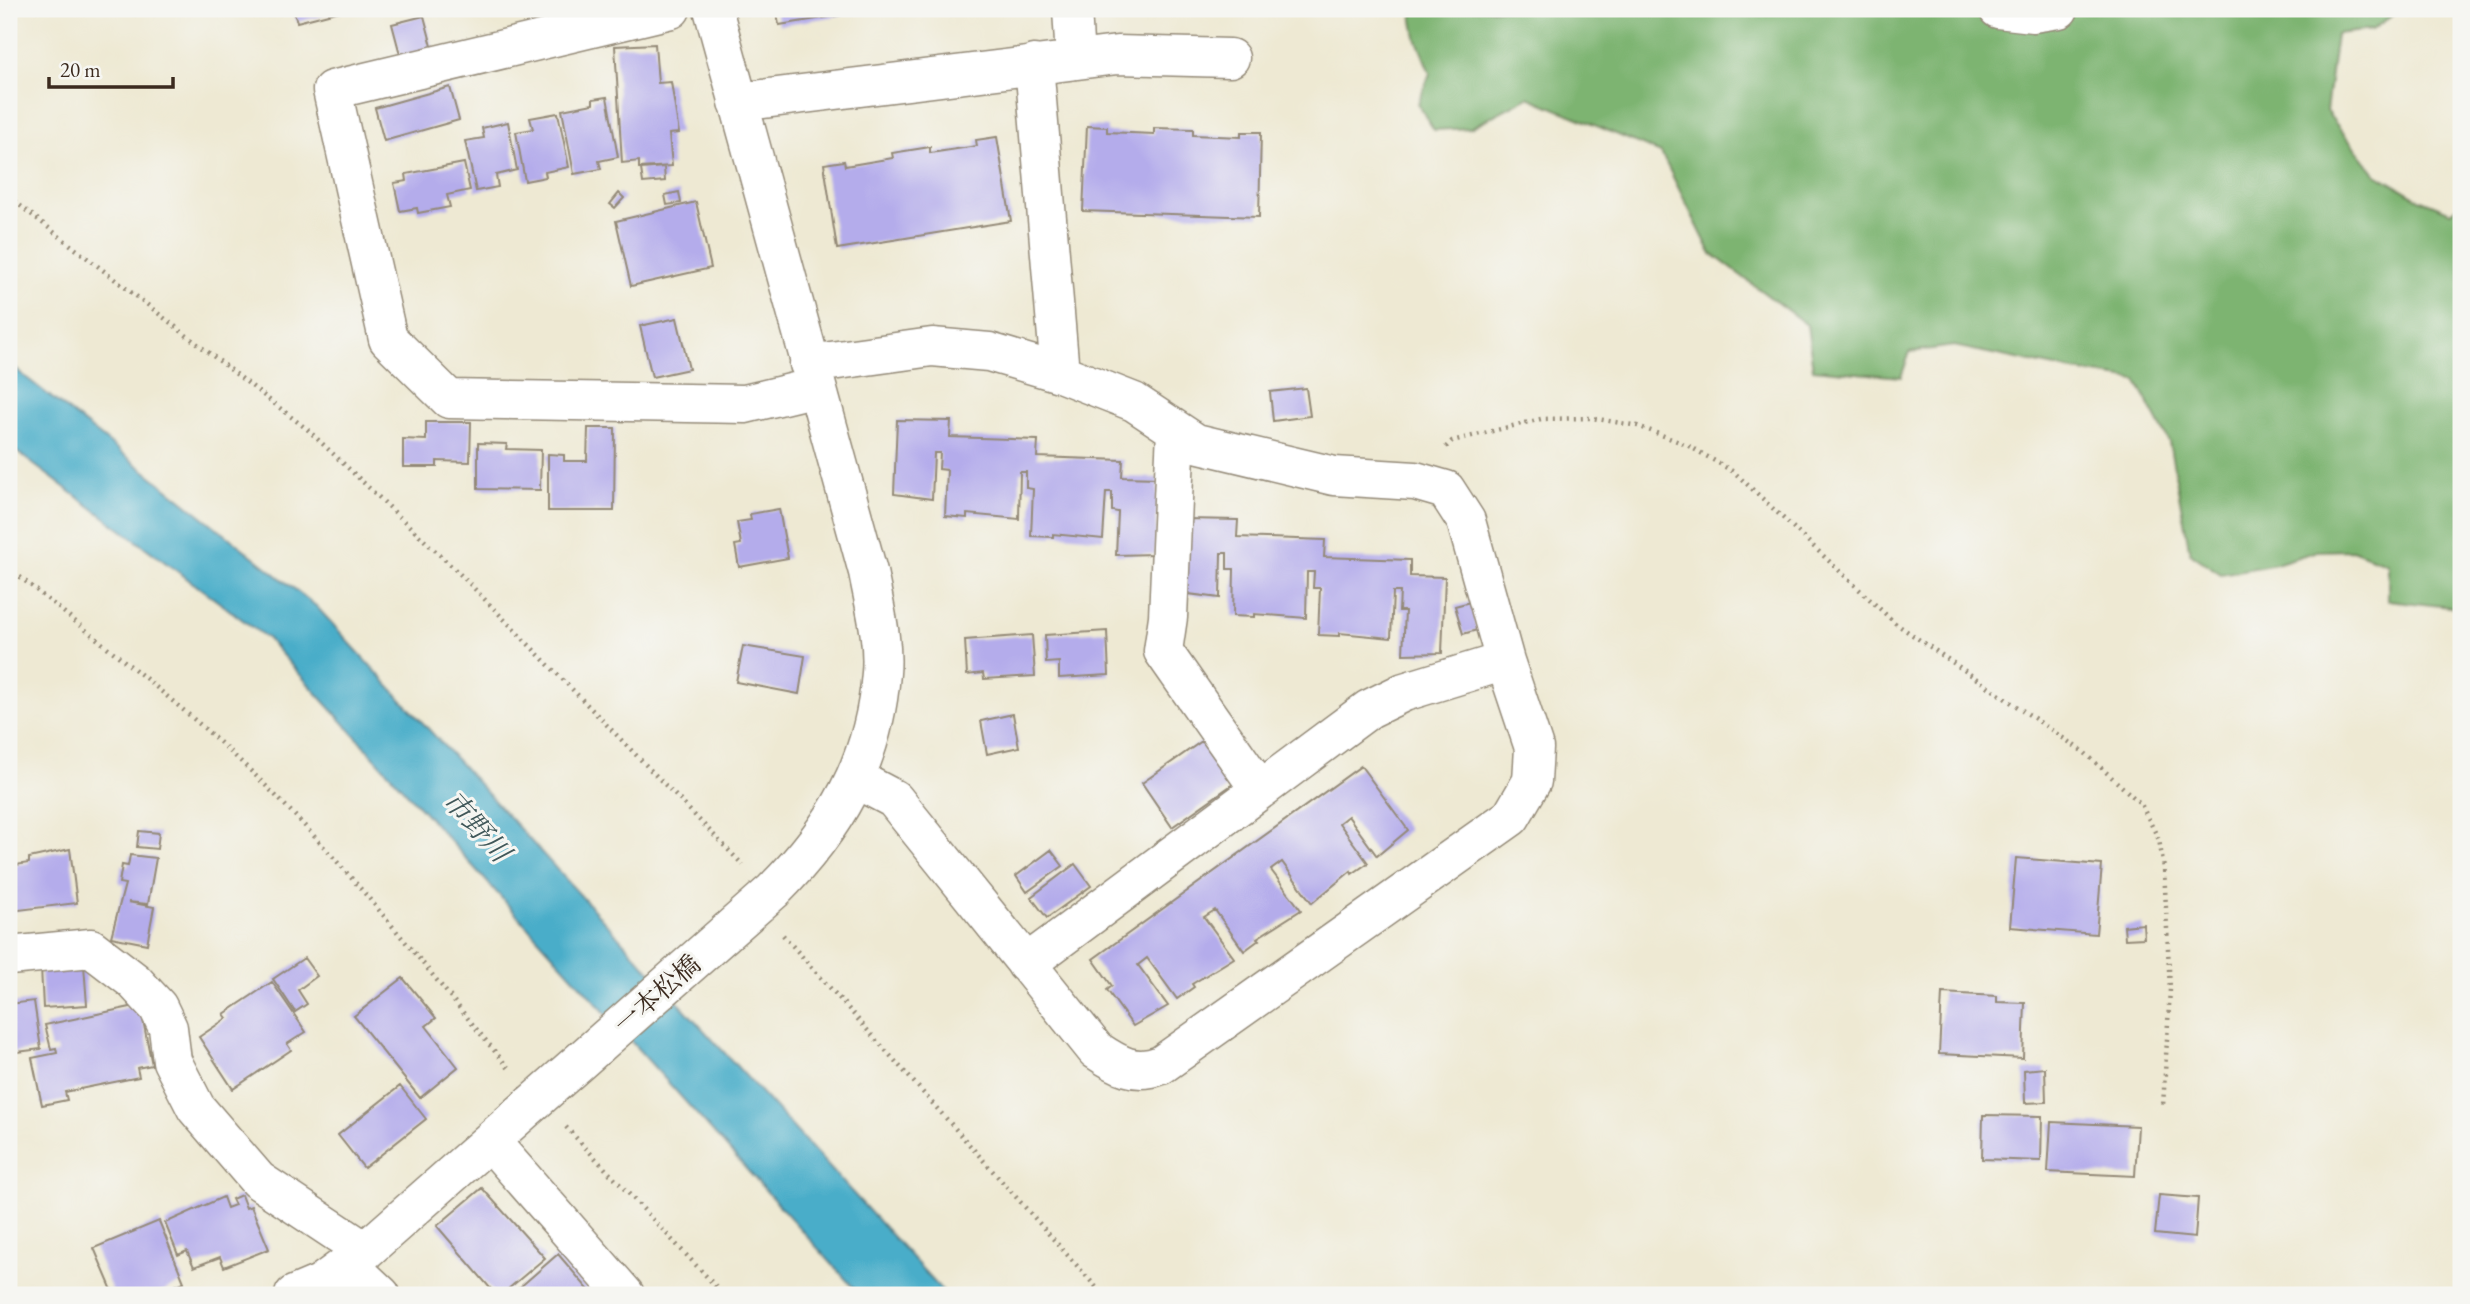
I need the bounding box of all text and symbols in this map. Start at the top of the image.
scale bar [49,46,173,90]
text: 20 m [60,56,101,83]
water label: 市野川 [436,783,520,871]
street label: 一本松橋 [607,947,707,1041]

